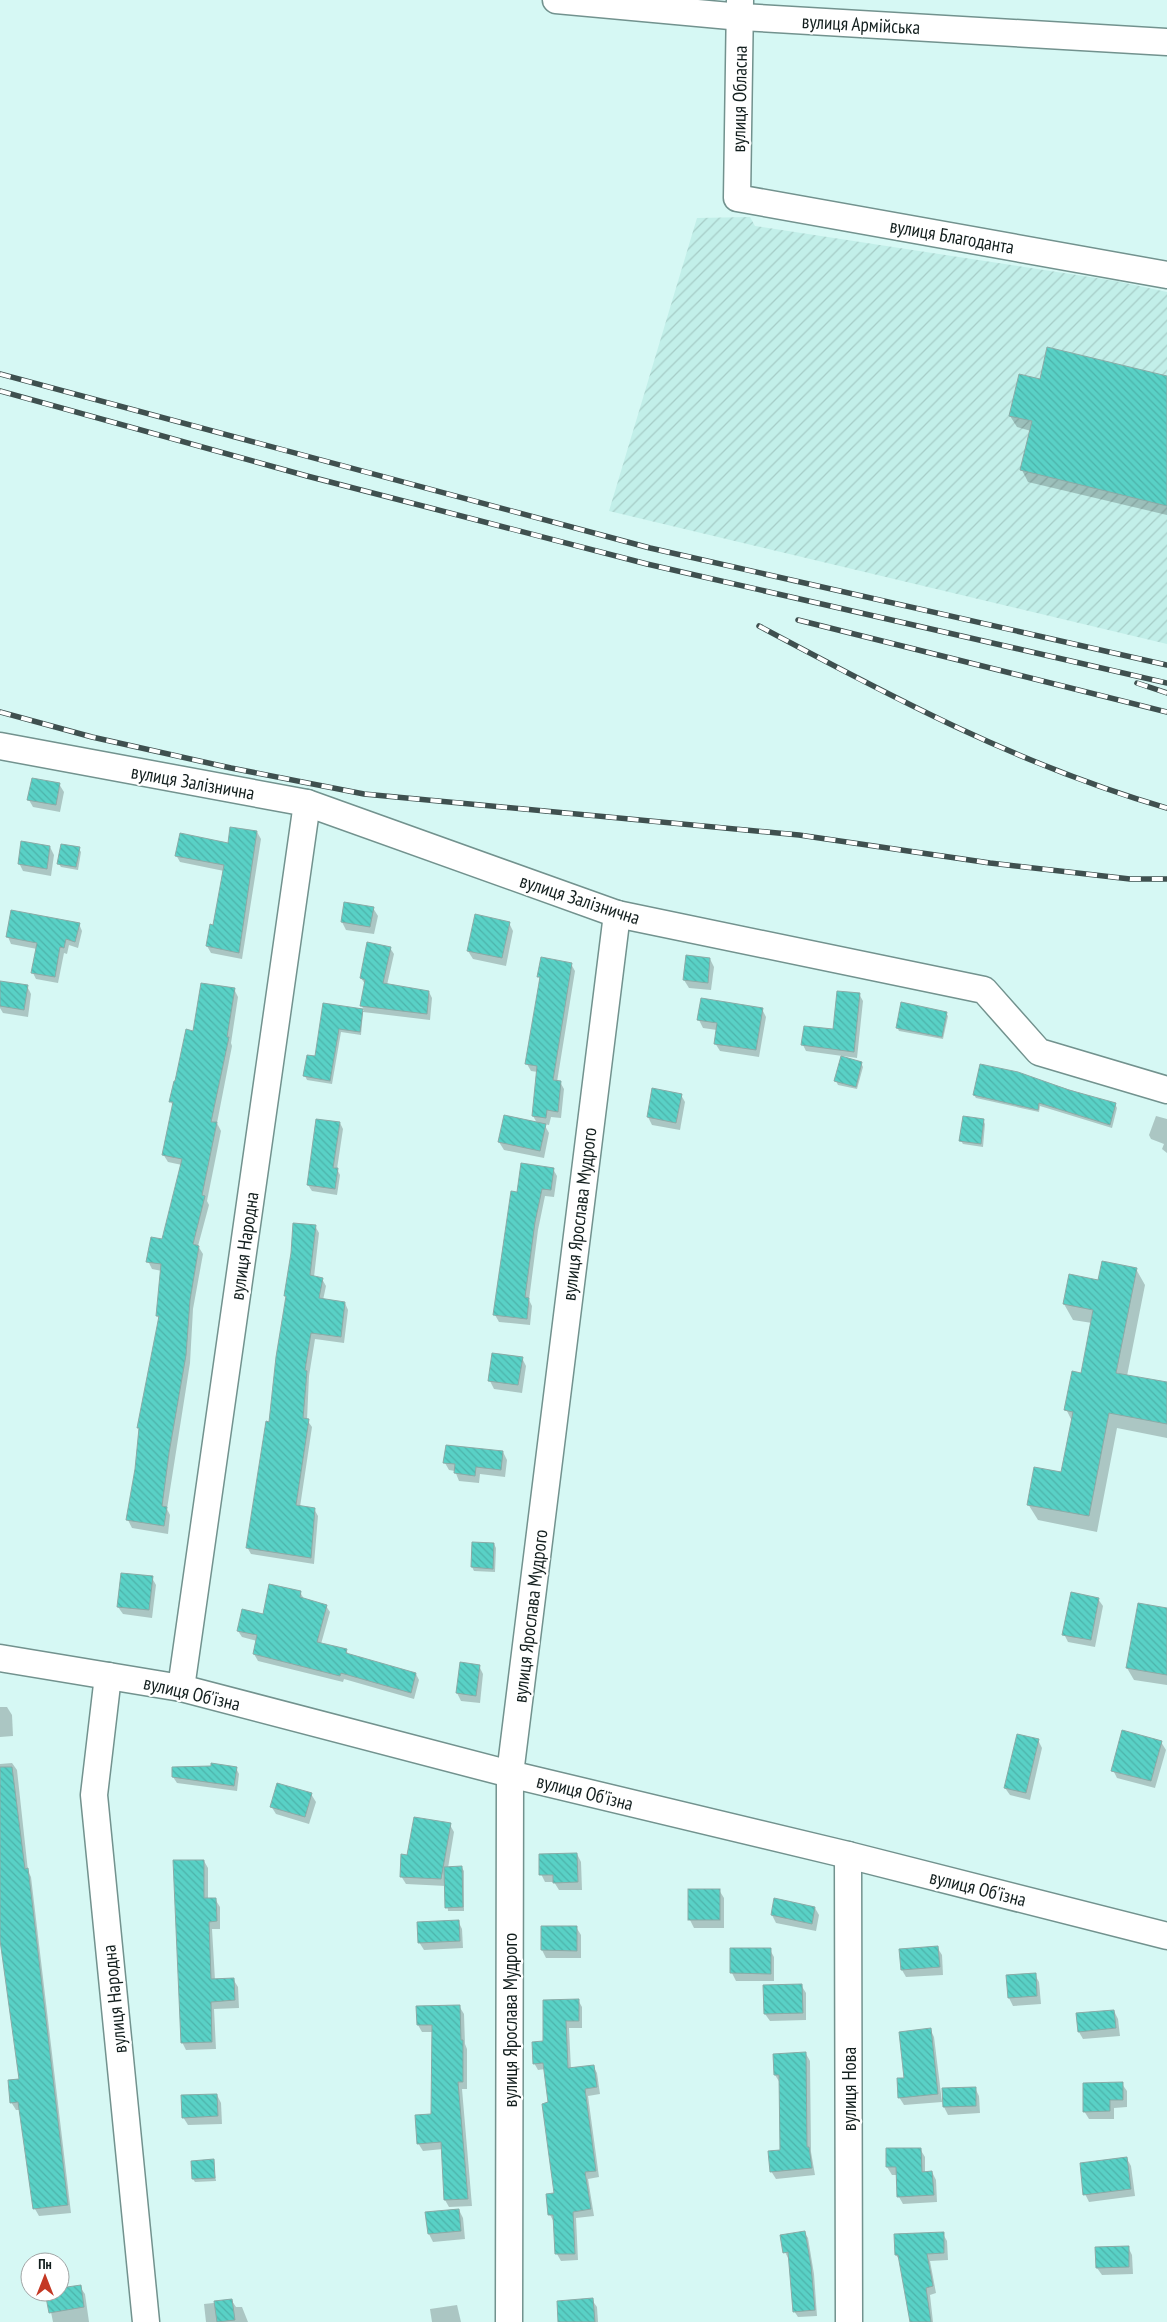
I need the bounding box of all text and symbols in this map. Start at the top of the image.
street label: вулиця Армійська [801,9,921,39]
street label: вулиця Обласна [726,45,752,153]
street label: вулиця Благоданта [888,213,1016,259]
street label: вулиця Залізнична [129,759,257,805]
street label: вулиця Залізнична [517,868,643,930]
street label: вулиця Ярослава Мудрого [556,1126,602,1302]
street label: вулиця Народна [225,1190,263,1302]
street label: вулиця Ярослава Мудрого [507,1528,553,1704]
street label: вулиця Об'їзна [141,1670,243,1716]
street label: вулиця Об'їзна [534,1768,636,1816]
street label: вулиця Об'їзна [927,1864,1029,1912]
street label: вулиця Ярослава Мудрого [498,1933,522,2107]
street label: вулиця Народна [96,1944,132,2054]
street label: вулиця Нова [837,2047,861,2131]
north arrow [20,2252,70,2302]
text: Пн [38,2255,52,2273]

